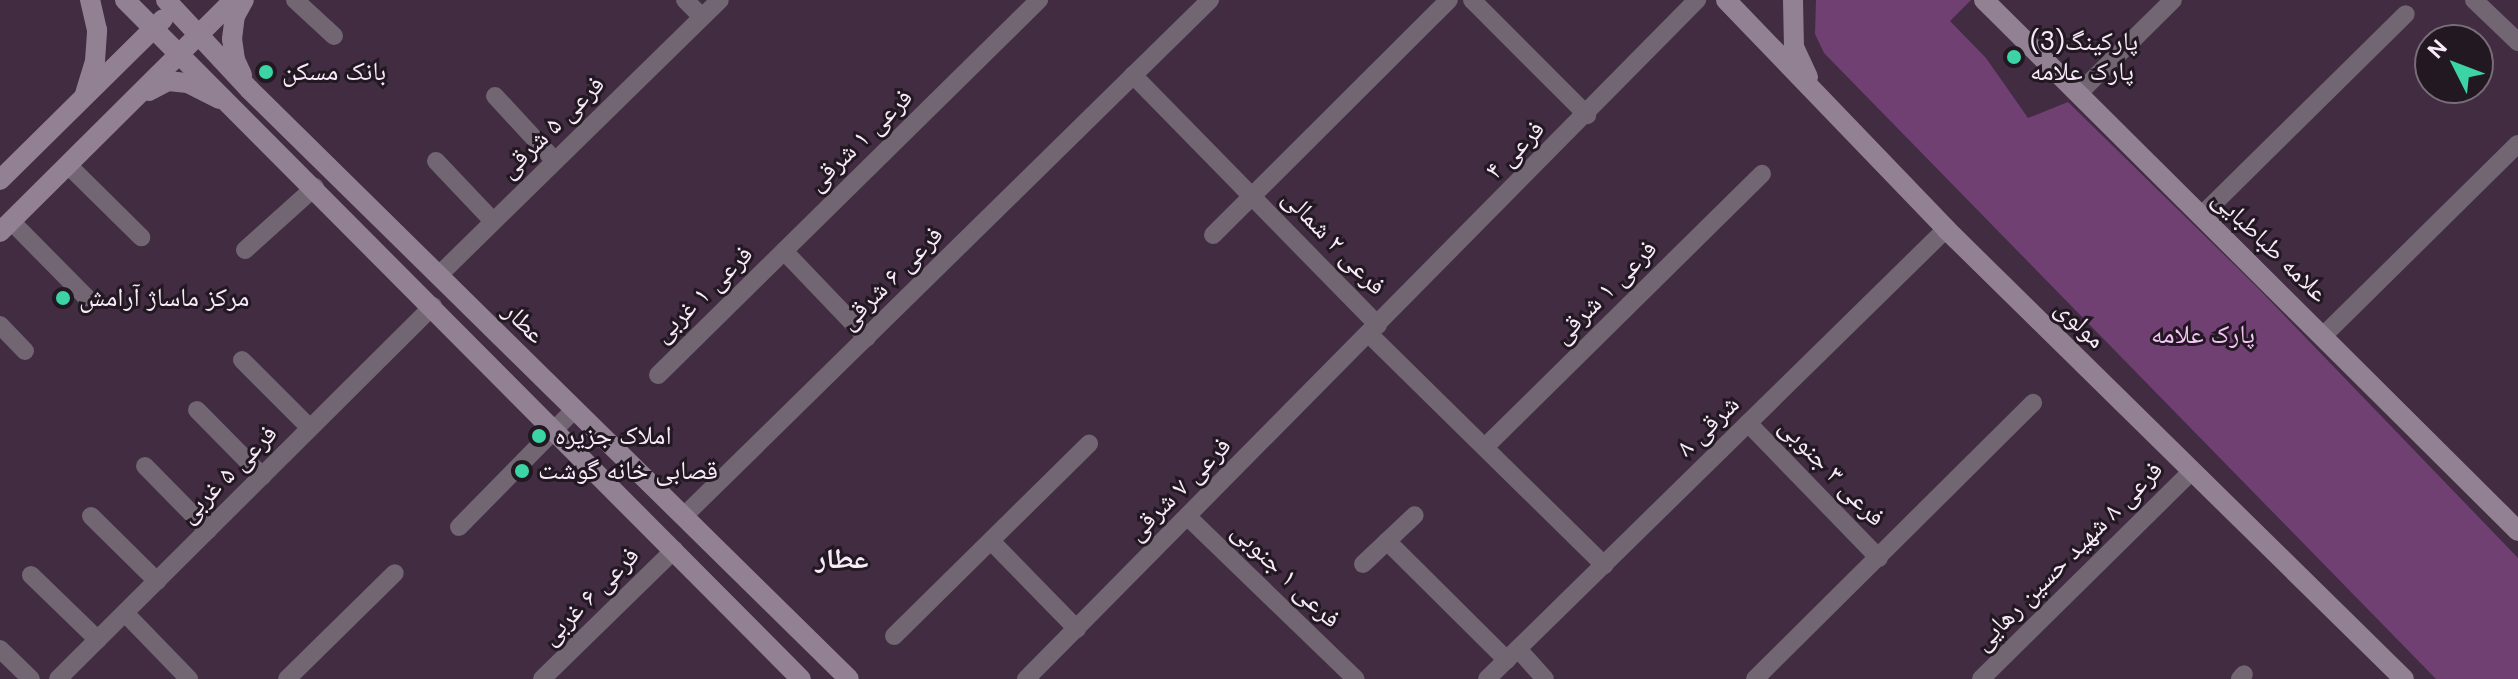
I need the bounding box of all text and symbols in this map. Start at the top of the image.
north arrow [2414,24,2494,104]
place label: پارکینگ(3) پارک علامه [2030,26,2138,88]
text: N [2421,33,2453,65]
marker: پارکینگ(3) پارک علامه [2005,48,2023,66]
place label: بانک مسکن [282,56,386,88]
marker: بانک مسکن [257,63,275,81]
street label: فرعی ۵ شرقی [493,69,611,185]
street label: فرعی ۱ شرقی [801,82,919,198]
street label: فرعی ۴ [1479,114,1551,186]
street label: فرعی ۲ شمالی [1276,182,1392,302]
street label: علامه طباطبایی [2206,183,2334,309]
street label: فرعی ۶ شرقی [832,219,950,337]
street label: فرعی ۱ شرقی [1546,233,1664,351]
street label: فرعی ۱ غربی [647,239,759,349]
place label: مرکز ماساژ آرامش [79,282,249,314]
marker: مرکز ماساژ آرامش [54,289,72,307]
street label: مولوی [2048,293,2112,355]
street label: عطار [497,296,551,350]
park label: پارک علامه [2151,319,2255,351]
street label: ۸ شرقی [1670,389,1746,463]
street label: فرعی ۳ جنوبی [1772,411,1892,533]
street label: فرعی ۵ غربی [172,418,284,530]
place label: املاک جزیره [555,420,672,452]
marker: املاک جزیره [530,427,548,445]
street label: فرعی ۷ شرقی [1120,430,1238,548]
place label: قصابی خانه گوشت [538,455,718,487]
street label: فرعی ۸ شهید حسین رهایی [1967,455,2169,657]
marker: قصابی خانه گوشت [513,462,531,480]
street label: فرعی ۱ جنوبی [1225,515,1347,635]
street label: فرعی ۶ غربی [534,540,646,652]
district label: عطار [816,542,868,576]

